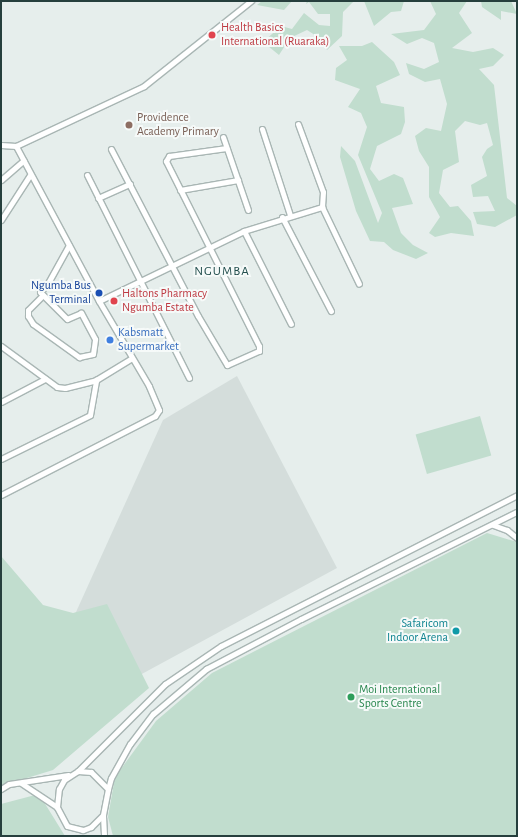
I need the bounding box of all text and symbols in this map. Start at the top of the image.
place label: Health Basics International (Ruaraka) [221,21,329,49]
marker: Health Basics International (Ruaraka) [206,29,218,41]
place label: Providence Academy Primary [137,111,219,139]
marker: Providence Academy Primary [124,120,134,130]
district label: NGUMBA [194,264,250,280]
place label: Ngumba Bus Terminal [31,279,91,307]
place label: Haltons Pharmacy Ngumba Estate [122,287,207,315]
marker: Ngumba Bus Terminal [94,288,104,298]
marker: Haltons Pharmacy Ngumba Estate [109,296,119,306]
place label: Kabsmatt Supermarket [118,326,179,354]
marker: Kabsmatt Supermarket [105,335,115,345]
place label: Safaricom Indoor Arena [387,617,448,645]
marker: Safaricom Indoor Arena [451,626,461,636]
place label: Moi International Sports Centre [359,683,440,711]
marker: Moi International Sports Centre [346,692,356,702]

